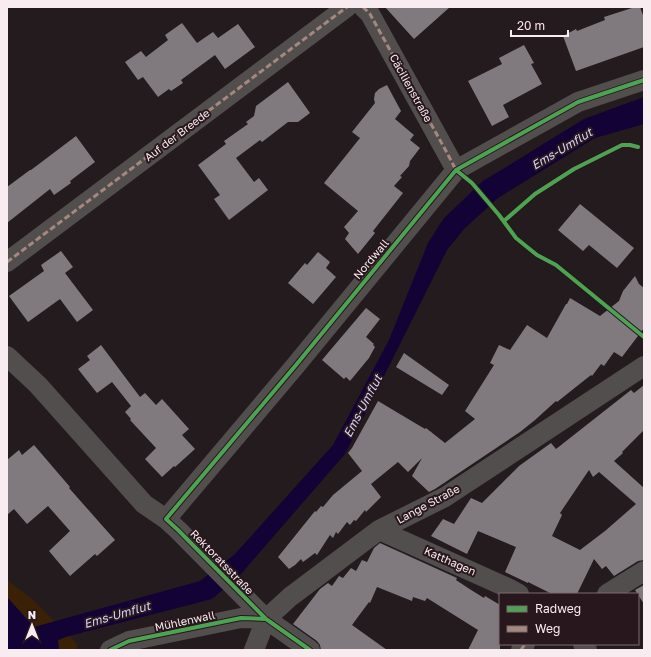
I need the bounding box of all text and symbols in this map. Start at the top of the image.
scale bar [511,12,568,38]
text: 20 m [517,18,545,33]
street label: Cäcilienstraße [387,52,435,124]
street label: Auf der Breede [142,106,212,163]
water label: Ems-Umflut [529,124,596,173]
street label: Nordwall [350,236,391,281]
water label: Ems-Umflut [340,371,386,440]
street label: Lange Straße [394,481,462,526]
street label: Rektoratsstraße [188,527,257,597]
street label: Katthagen [422,543,478,578]
legend [499,593,639,645]
water label: Ems-Umflut [82,598,153,631]
text: Radweg [535,601,581,616]
north arrow [12,605,52,645]
text: N [28,608,36,621]
street label: Mühlenwall [154,608,217,633]
text: Weg [535,621,560,636]

